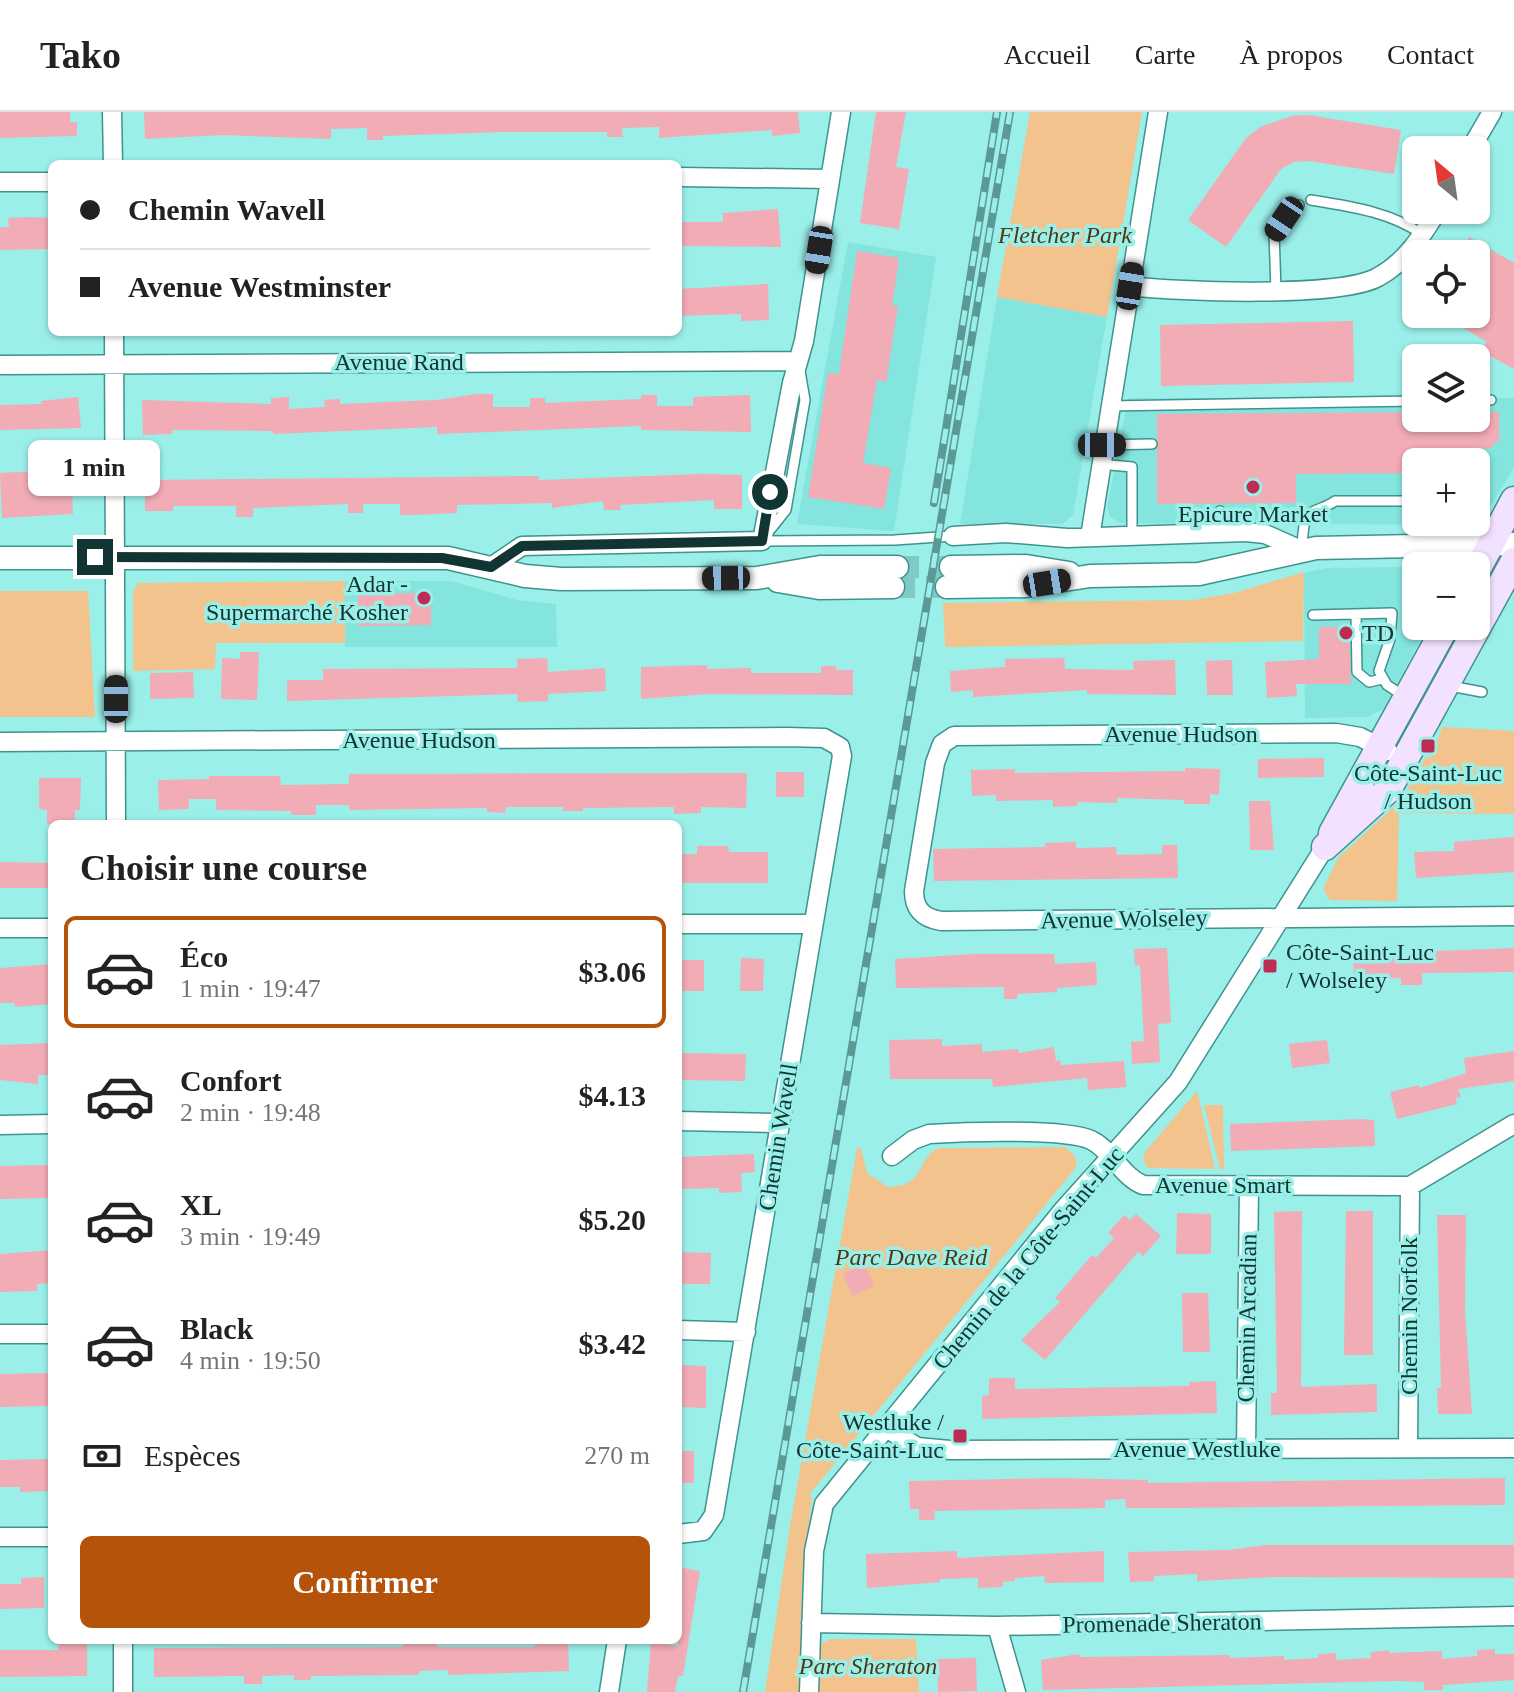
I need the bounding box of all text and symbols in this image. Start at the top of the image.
text: Tako [40,34,121,76]
text: Accueil [1004,39,1091,70]
text: Carte [1135,39,1195,70]
text: À propos [1239,39,1343,70]
text: Contact [1387,39,1474,70]
north arrow [1402,136,1490,224]
map controls [1402,136,1490,640]
car [1261,192,1307,246]
text: Chemin Wavell [128,193,325,226]
park label: Fletcher Park [997,222,1132,248]
car [803,224,835,276]
button: locate [1402,240,1490,328]
car [1114,260,1146,312]
text: Avenue Westminster [128,270,391,303]
button: layers [1402,344,1490,432]
street label: Avenue Rand [334,349,464,375]
car [1078,433,1126,457]
callout: 1 min [29,441,161,497]
button: + [1402,448,1490,536]
text: 1 min [63,453,125,482]
route start [752,474,788,510]
marker: Epicure Market [1244,478,1262,496]
place label: Epicure Market [1178,501,1328,527]
route end [77,539,113,575]
button: − [1402,552,1490,640]
car [702,566,750,590]
car [1021,567,1073,599]
place label: Adar - Supermarché Kosher [206,571,408,625]
marker: Adar - Supermarché Kosher [415,589,433,607]
place label: TD [1362,620,1394,646]
marker: TD [1337,624,1355,642]
car [104,675,128,723]
street label: Avenue Hudson [1104,721,1258,747]
street label: Avenue Hudson [342,727,496,753]
marker: Côte-Saint-Luc / Hudson [1419,737,1437,755]
place label: Côte-Saint-Luc / Hudson [1354,760,1502,814]
text: Choisir une course [80,848,367,888]
street label: Avenue Wolseley [1040,905,1208,933]
icon: car [84,936,156,1008]
place label: Côte-Saint-Luc / Wolseley [1286,939,1434,993]
text: Éco [180,940,228,973]
text: $3.06 [579,955,646,988]
marker: Côte-Saint-Luc / Wolseley [1261,957,1279,975]
text: 1 min · 19:47 [180,974,321,1003]
icon: car [84,1060,156,1132]
street label: Chemin Wavell [754,1061,803,1213]
text: Confort [180,1064,282,1097]
text: $4.13 [579,1079,646,1112]
text: 2 min · 19:48 [180,1098,321,1127]
street label: Chemin de la Côte-Saint-Luc [927,1142,1129,1374]
street label: Avenue Smart [1155,1172,1291,1198]
icon: car [84,1184,156,1256]
text: XL [180,1188,222,1221]
text: $5.20 [579,1203,646,1236]
text: 3 min · 19:49 [180,1222,321,1251]
street label: Chemin Arcadian [1233,1233,1261,1403]
street label: Chemin Norfolk [1396,1237,1422,1395]
park label: Parc Dave Reid [834,1244,988,1270]
icon: car [84,1308,156,1380]
text: Black [180,1312,253,1345]
text: $3.42 [579,1327,646,1360]
text: 4 min · 19:50 [180,1346,321,1375]
place label: Westluke / Côte-Saint-Luc [796,1409,944,1463]
marker: Westluke / Côte-Saint-Luc [951,1427,969,1445]
icon: cash [80,1434,124,1478]
street label: Avenue Westluke [1113,1436,1281,1462]
text: Espèces [144,1439,241,1472]
text: 270 m [584,1441,650,1470]
button: Confirmer [80,1536,650,1628]
street label: Promenade Sheraton [1062,1608,1262,1638]
park label: Parc Sheraton [798,1653,937,1679]

